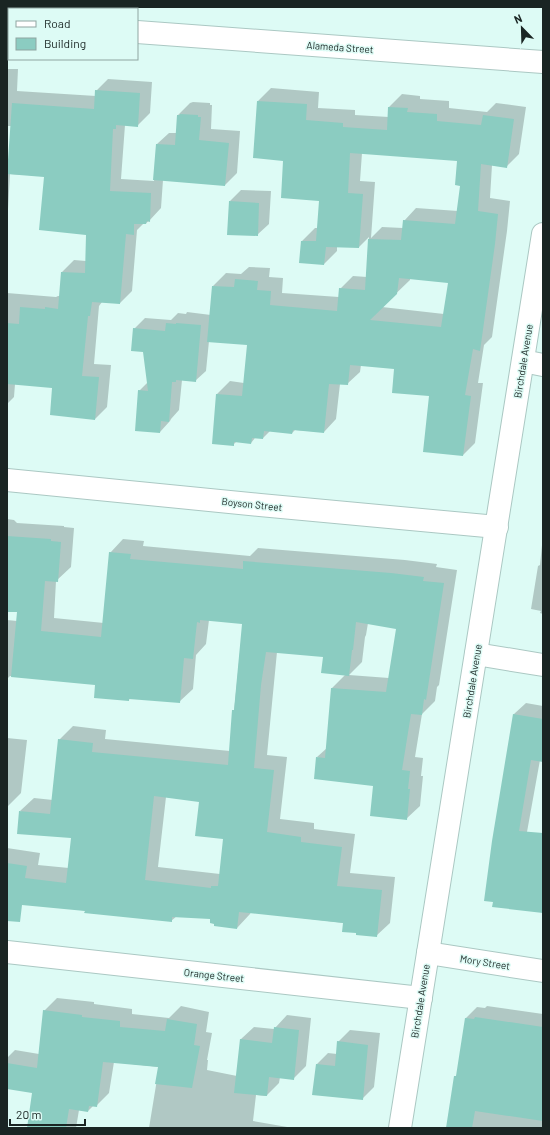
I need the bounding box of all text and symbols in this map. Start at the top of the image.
legend [8,8,138,60]
north arrow [502,8,542,48]
text: N [512,11,524,26]
text: Road [44,16,71,30]
text: Building [44,36,86,50]
street label: Alameda Street [306,39,374,55]
street label: Birchdale Avenue [511,323,535,399]
street label: Boyson Street [221,495,283,513]
street label: Birchdale Avenue [460,643,484,719]
street label: Mory Street [459,952,511,972]
street label: Birchdale Avenue [408,963,432,1039]
street label: Orange Street [183,966,245,984]
scale bar [10,1101,85,1127]
text: 20 m [16,1107,42,1121]

